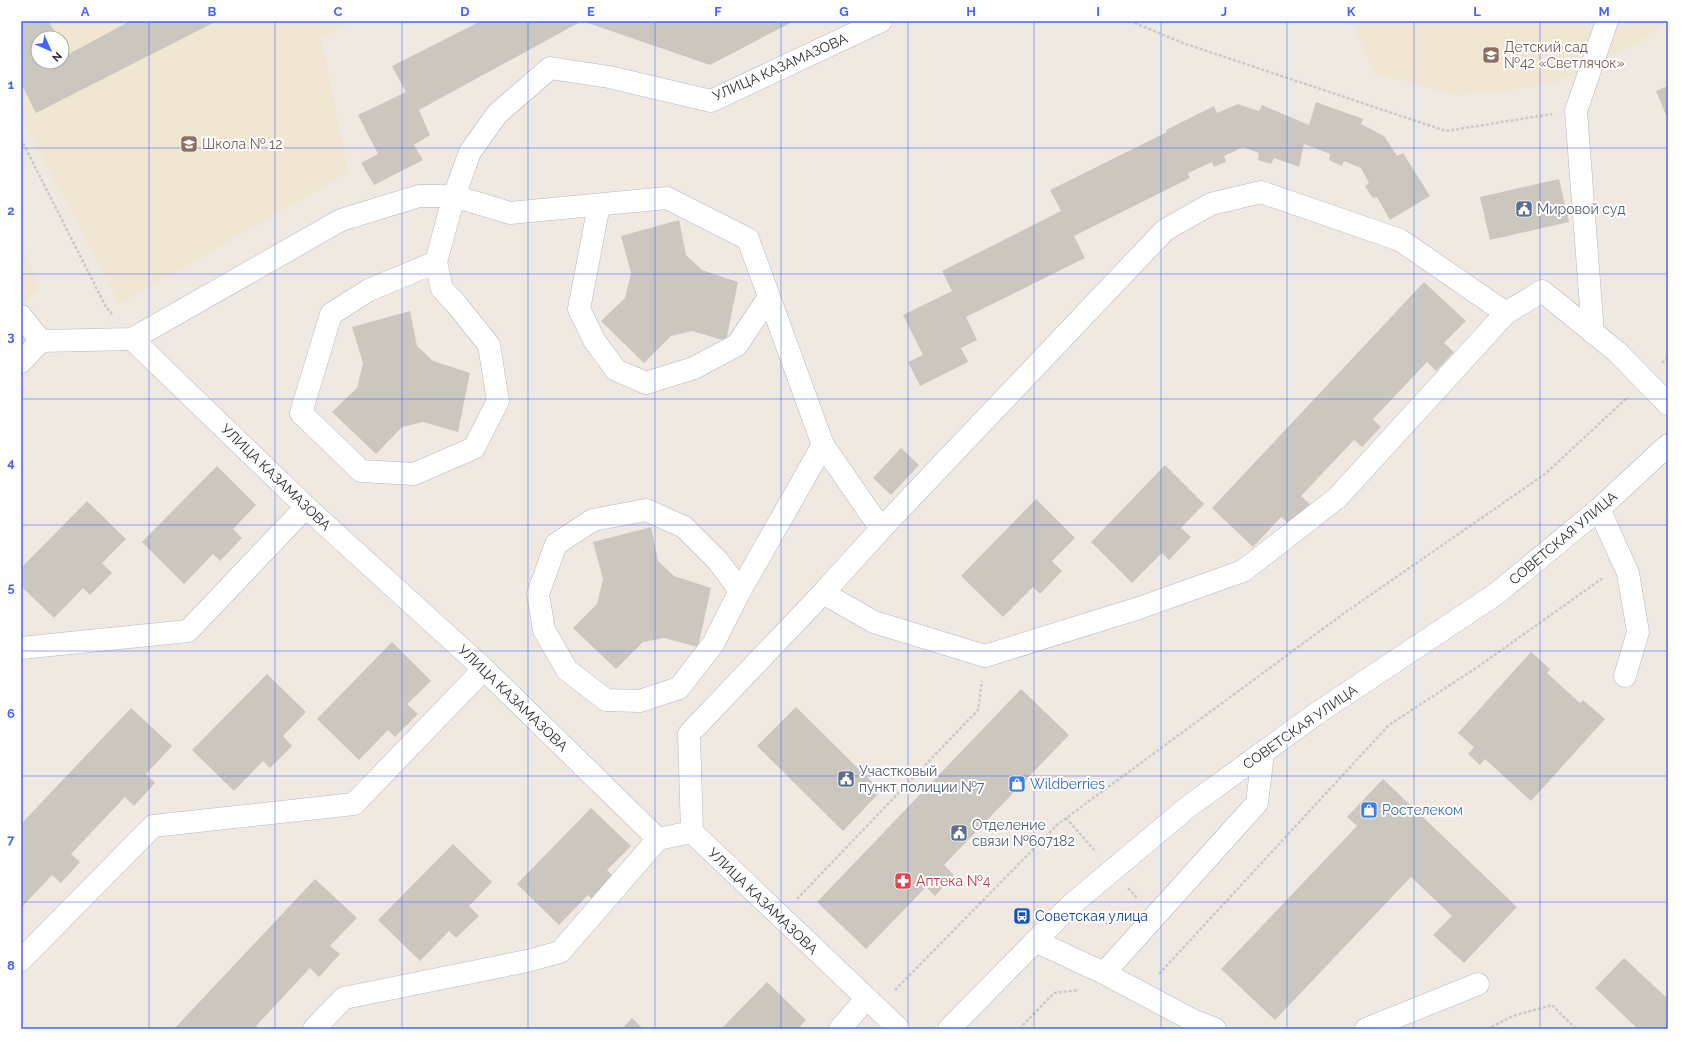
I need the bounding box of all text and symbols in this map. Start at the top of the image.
text: A [81,4,90,19]
text: B [208,4,217,19]
text: C [334,4,343,19]
text: D [460,4,470,19]
text: E [587,4,595,19]
text: F [714,4,722,19]
text: G [839,4,849,19]
text: H [966,4,976,19]
text: I [1096,4,1100,19]
text: J [1221,4,1227,19]
text: K [1347,4,1356,19]
text: L [1473,4,1481,19]
text: M [1598,4,1610,19]
north arrow [30,30,70,70]
street label: УЛИЦА КАЗАМАЗОВА [710,30,850,104]
place label: Детский сад №42 «Светлячок» [1504,39,1625,71]
school or university icon: Детский сад №42 «Светлячок» [1481,45,1501,65]
text: N [49,49,64,64]
text: 1 [8,77,15,92]
school or university icon: Школа № 12 [179,134,199,154]
place label: Школа № 12 [202,136,283,152]
public building icon: Мировой суд [1514,199,1534,219]
place label: Мировой суд [1537,201,1626,217]
text: 2 [7,203,15,218]
text: 3 [7,329,15,344]
street label: УЛИЦА КАЗАМАЗОВА [218,421,334,534]
text: 4 [7,455,15,470]
street label: СОВЕТСКАЯ УЛИЦА [1506,488,1621,588]
text: 5 [7,580,15,595]
street label: УЛИЦА КАЗАМАЗОВА [455,642,571,755]
street label: СОВЕТСКАЯ УЛИЦА [1240,681,1361,772]
text: 6 [7,706,15,721]
place label: Участковый пункт полиции №7 [859,763,985,795]
public building icon: Участковый пункт полиции №7 [836,769,856,789]
shop icon: Wildberries [1007,774,1027,794]
place label: Wildberries [1030,776,1105,792]
shop icon: Ростелеком [1359,800,1379,820]
place label: Ростелеком [1382,802,1463,818]
place label: Отделение связи №607182 [972,817,1075,849]
public building icon: Отделение связи №607182 [949,823,969,843]
text: 7 [7,832,15,847]
street label: УЛИЦА КАЗАМАЗОВА [705,845,821,958]
pharmacy icon: Аптека №4 [893,871,913,891]
place label: Аптека №4 [916,873,991,889]
bus stop icon: Советская улица [1012,906,1032,926]
place label: Советская улица [1035,908,1148,924]
text: 8 [7,958,15,973]

